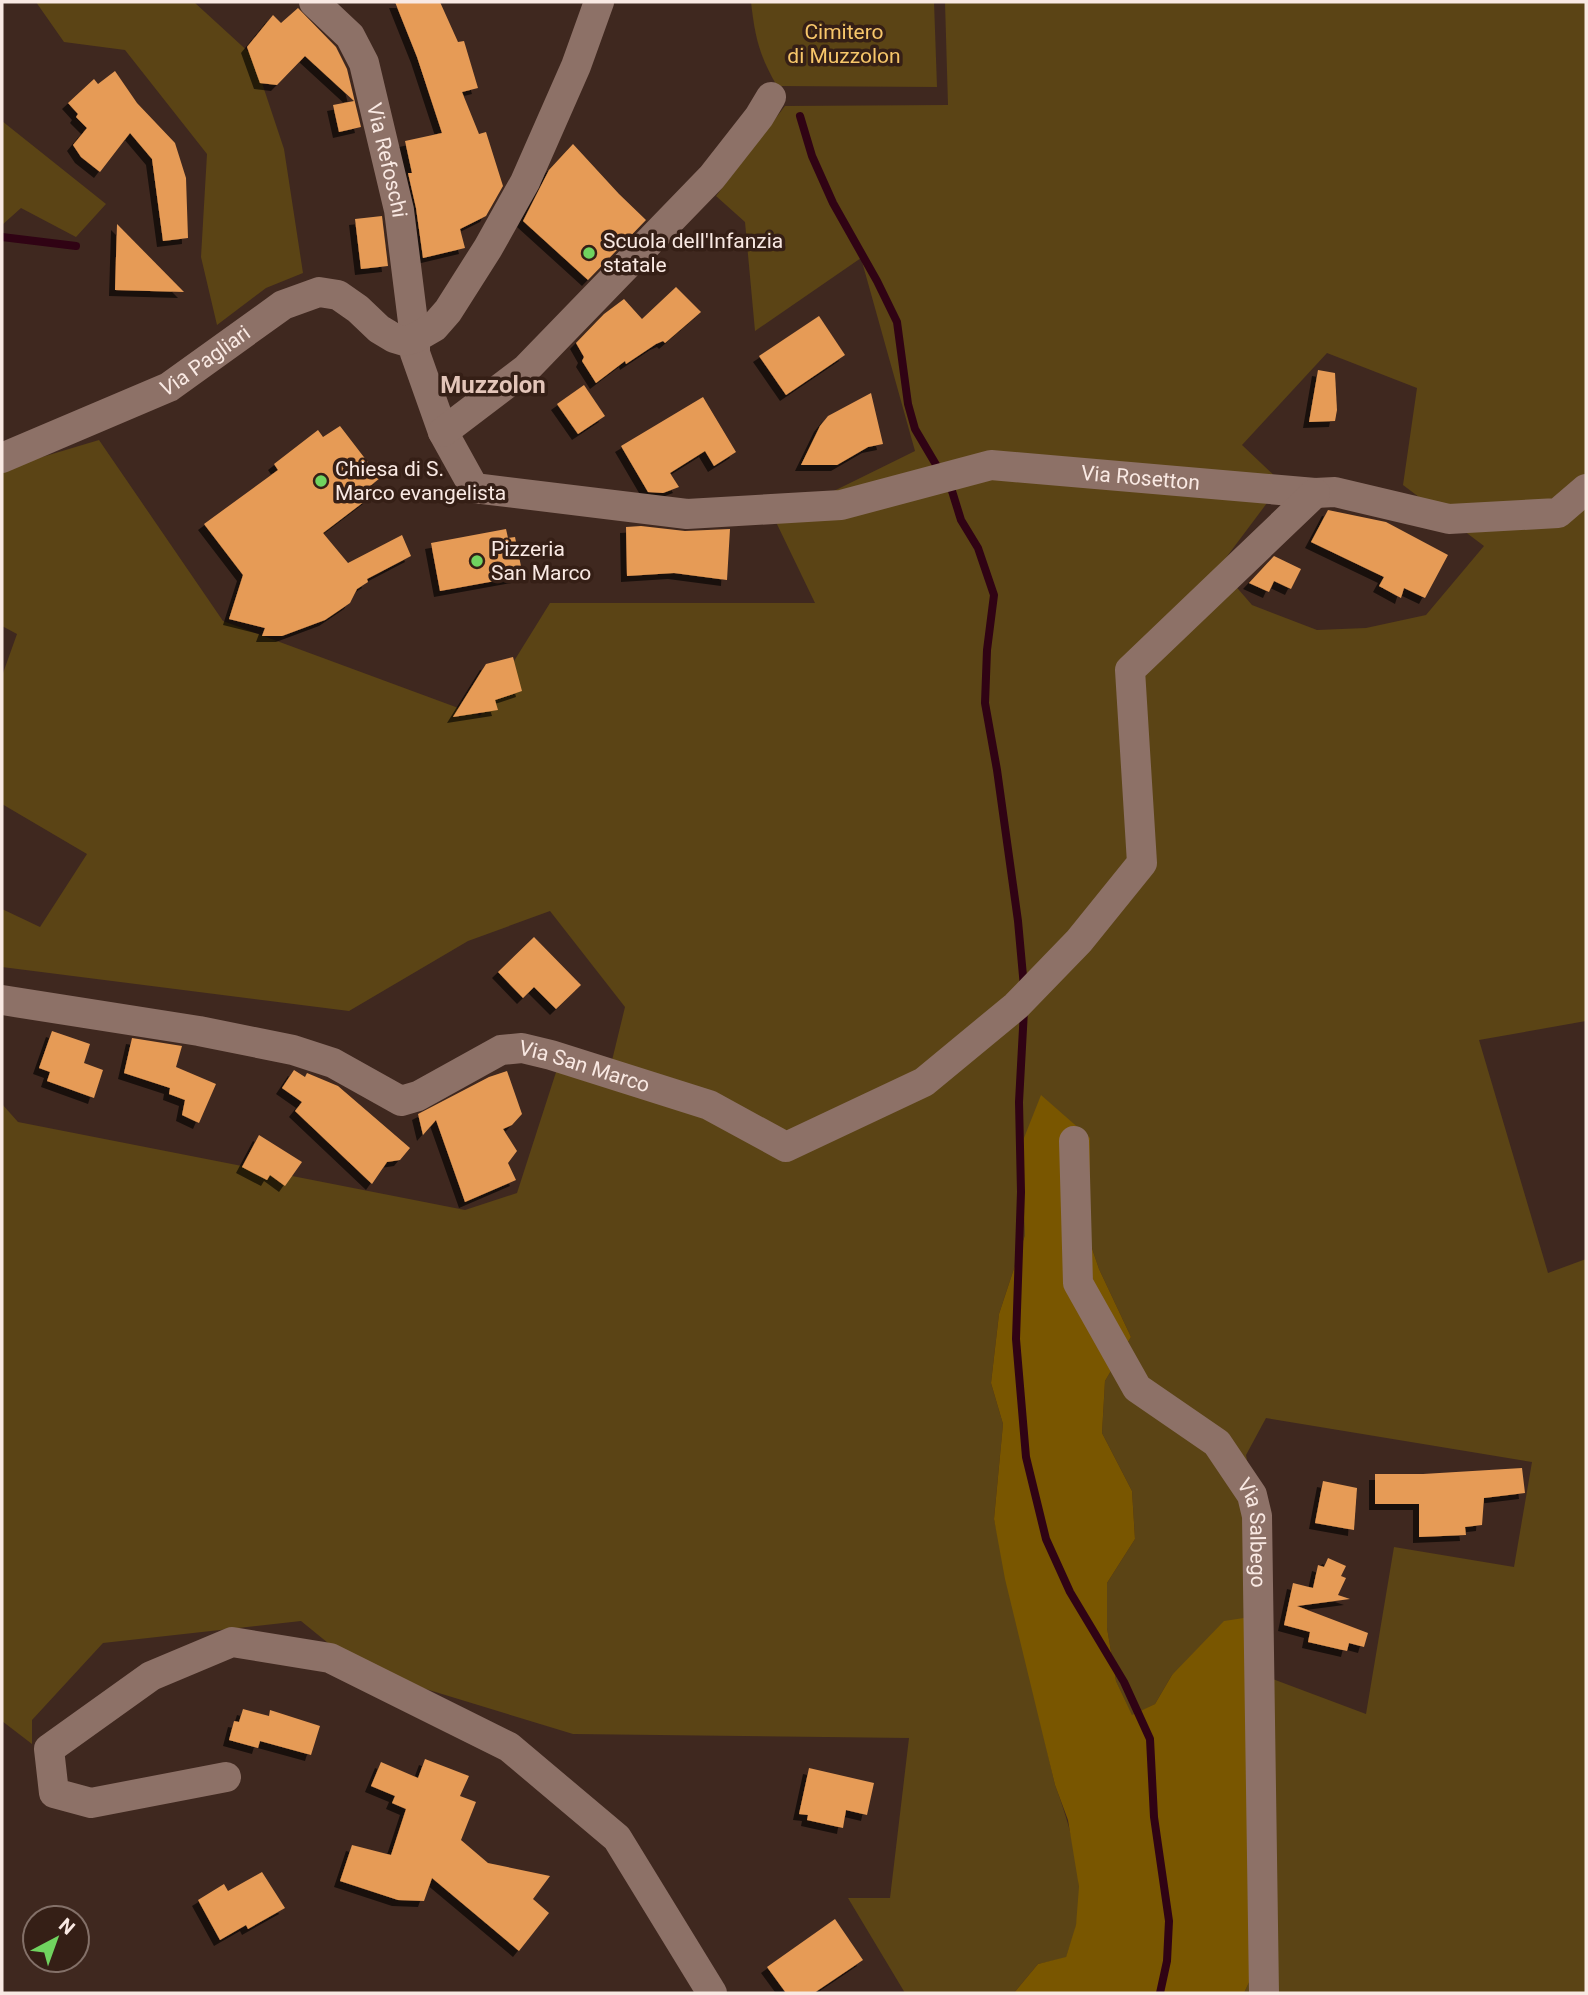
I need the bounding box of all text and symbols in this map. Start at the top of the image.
park label: Cimitero di Muzzolon [787,20,901,68]
street label: Via Refoschi [362,101,412,219]
place label: Scuola dell'Infanzia statale [603,229,783,277]
marker: Scuola dell'Infanzia statale [581,245,597,261]
street label: Via Pagliari [157,320,255,401]
district label: Muzzolon [440,371,546,399]
place label: Chiesa di S. Marco evangelista [335,457,506,505]
street label: Via Rosetton [1080,461,1201,495]
marker: Chiesa di S. Marco evangelista [313,473,329,489]
place label: Pizzeria San Marco [491,537,591,585]
marker: Pizzeria San Marco [469,553,485,569]
street label: Via San Marco [516,1036,653,1098]
street label: Via Salbego [1232,1474,1270,1588]
north arrow [21,1904,91,1974]
text: N [54,1913,79,1940]

